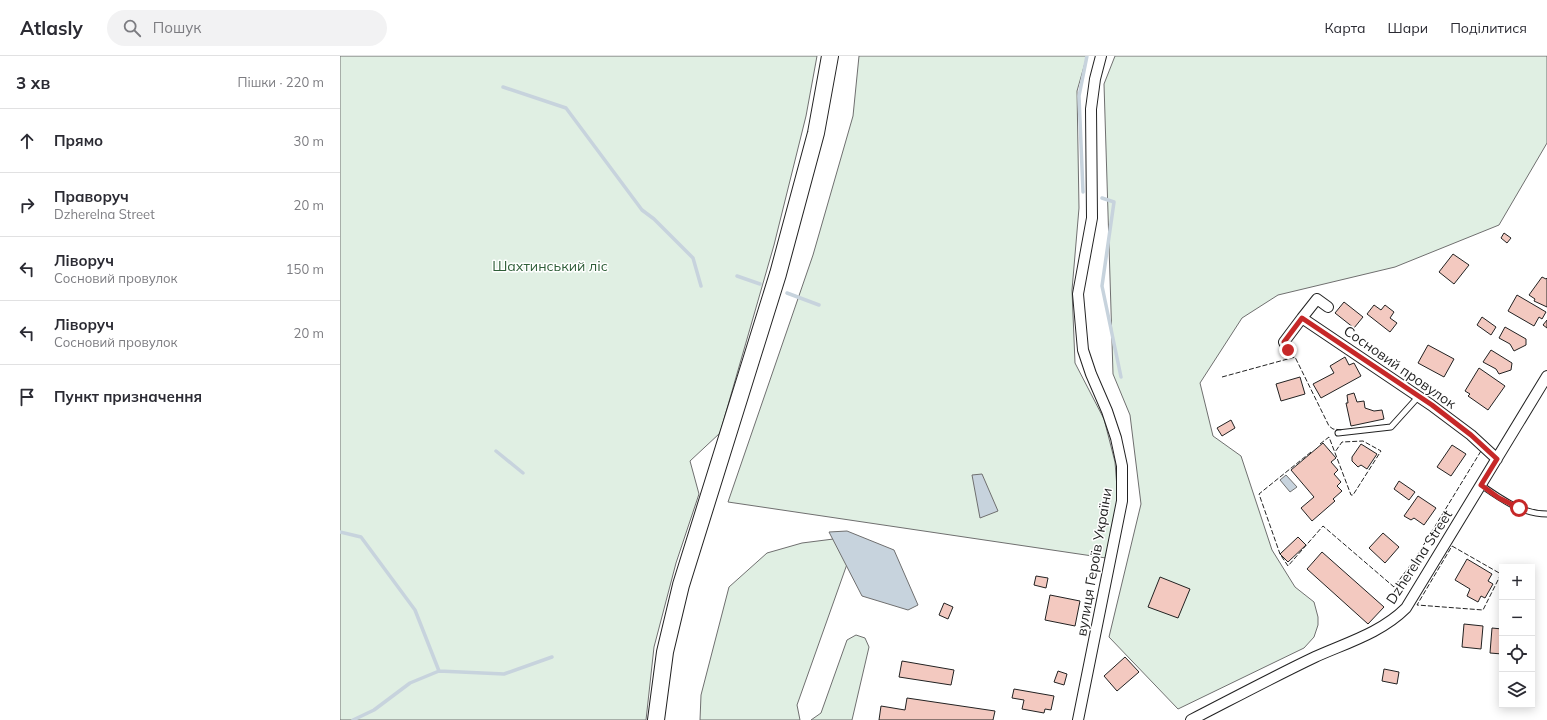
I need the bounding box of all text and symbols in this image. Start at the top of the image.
search box [107,10,387,46]
text: Atlasly [20,16,83,40]
icon: search [121,17,143,39]
text: Пошук [153,18,201,37]
text: Карта [1324,19,1366,37]
text: Шари [1388,19,1428,37]
text: Поділитися [1450,19,1527,37]
text: 3 хв [16,72,50,93]
text: Пішки · 220 m [237,74,324,90]
icon: ahead [16,130,38,152]
text: Прямо [54,131,103,150]
text: 30 m [294,133,324,149]
text: Праворуч [54,187,129,206]
icon: right [16,194,38,216]
text: 20 m [294,197,324,213]
text: Dzherelna Street [54,206,155,222]
text: Ліворуч [54,251,114,270]
park label: Шахтинський ліс [492,257,608,275]
icon: left [16,258,38,280]
text: 150 m [286,261,324,277]
text: Сосновий провулок [54,270,178,286]
text: Ліворуч [54,315,114,334]
street label: Сосновий провулок [1340,321,1460,413]
icon: left [16,322,38,344]
text: 20 m [294,325,324,341]
text: Сосновий провулок [54,334,178,350]
route end [1279,341,1297,359]
icon: arrive [16,386,38,408]
text: Пункт призначення [54,387,202,406]
street label: вулиця Героїв України [1072,486,1116,638]
route start [1510,499,1528,517]
street label: Dzherelna Street [1382,507,1456,607]
map controls [1499,564,1535,708]
button: + [1499,564,1535,600]
button: − [1499,600,1535,636]
button: locate [1499,636,1535,672]
button: layers [1499,672,1535,708]

